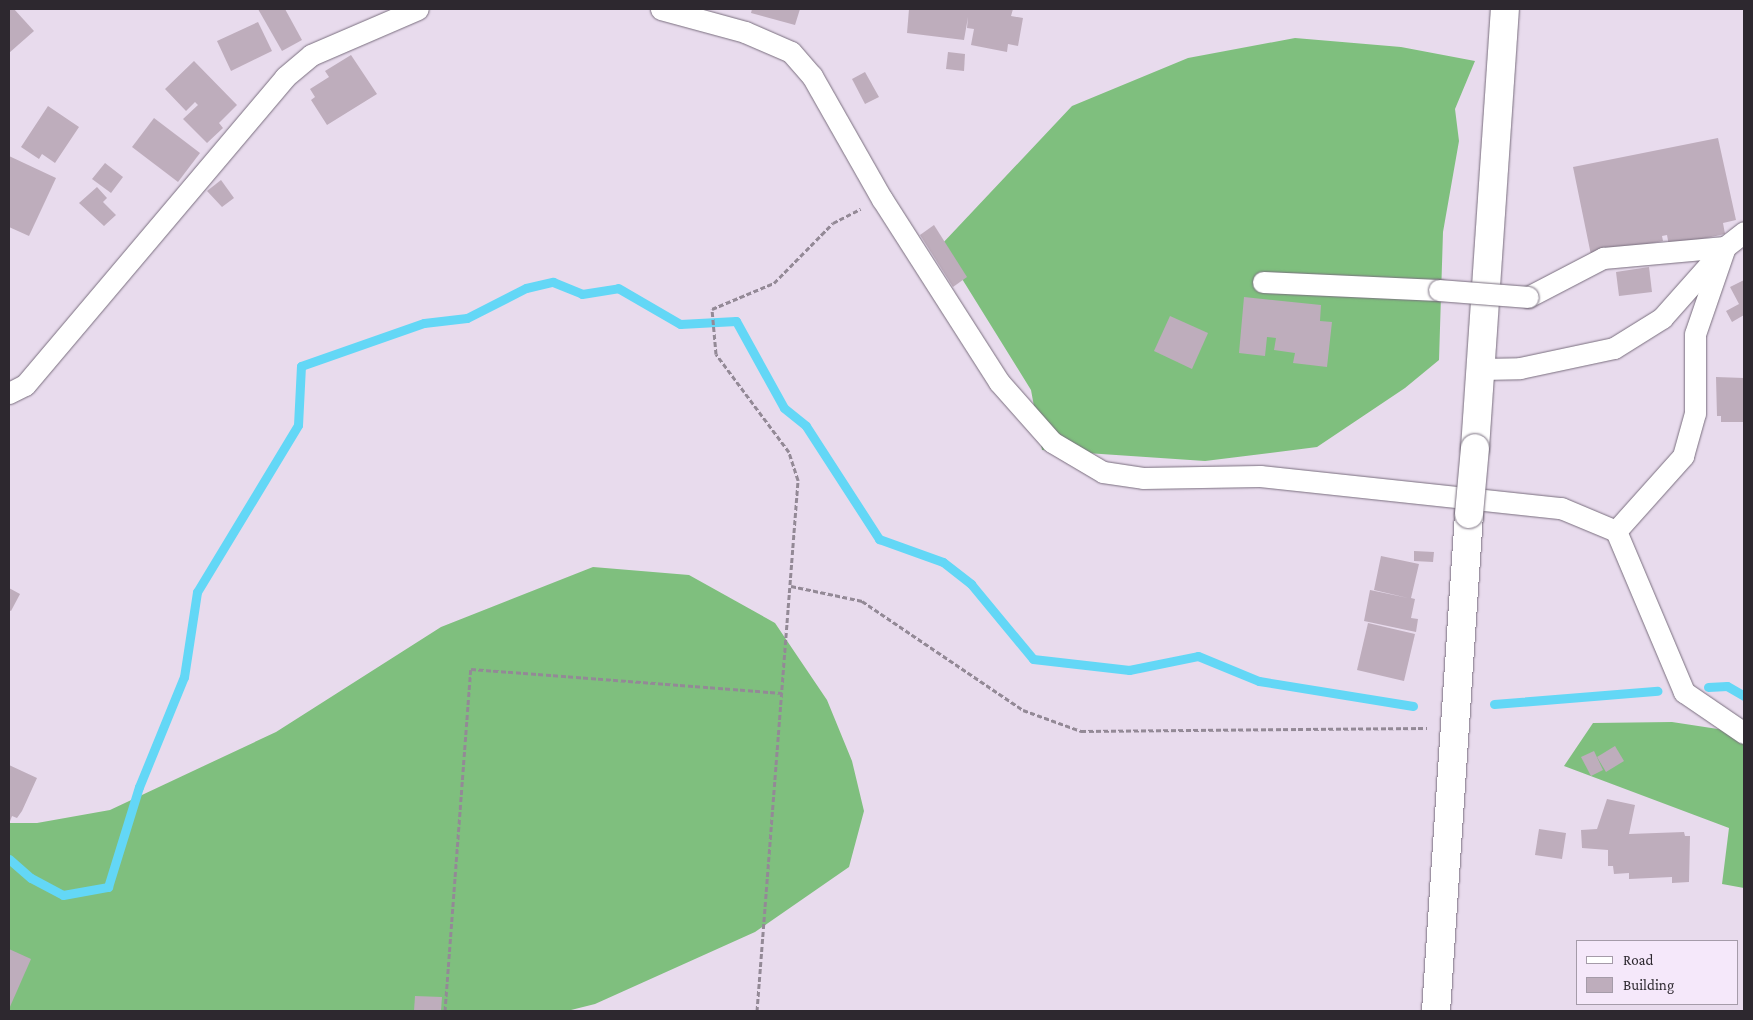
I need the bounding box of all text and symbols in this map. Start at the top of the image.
legend [1576,940,1738,1005]
text: Road [1623,952,1653,968]
text: Building [1623,977,1674,993]

